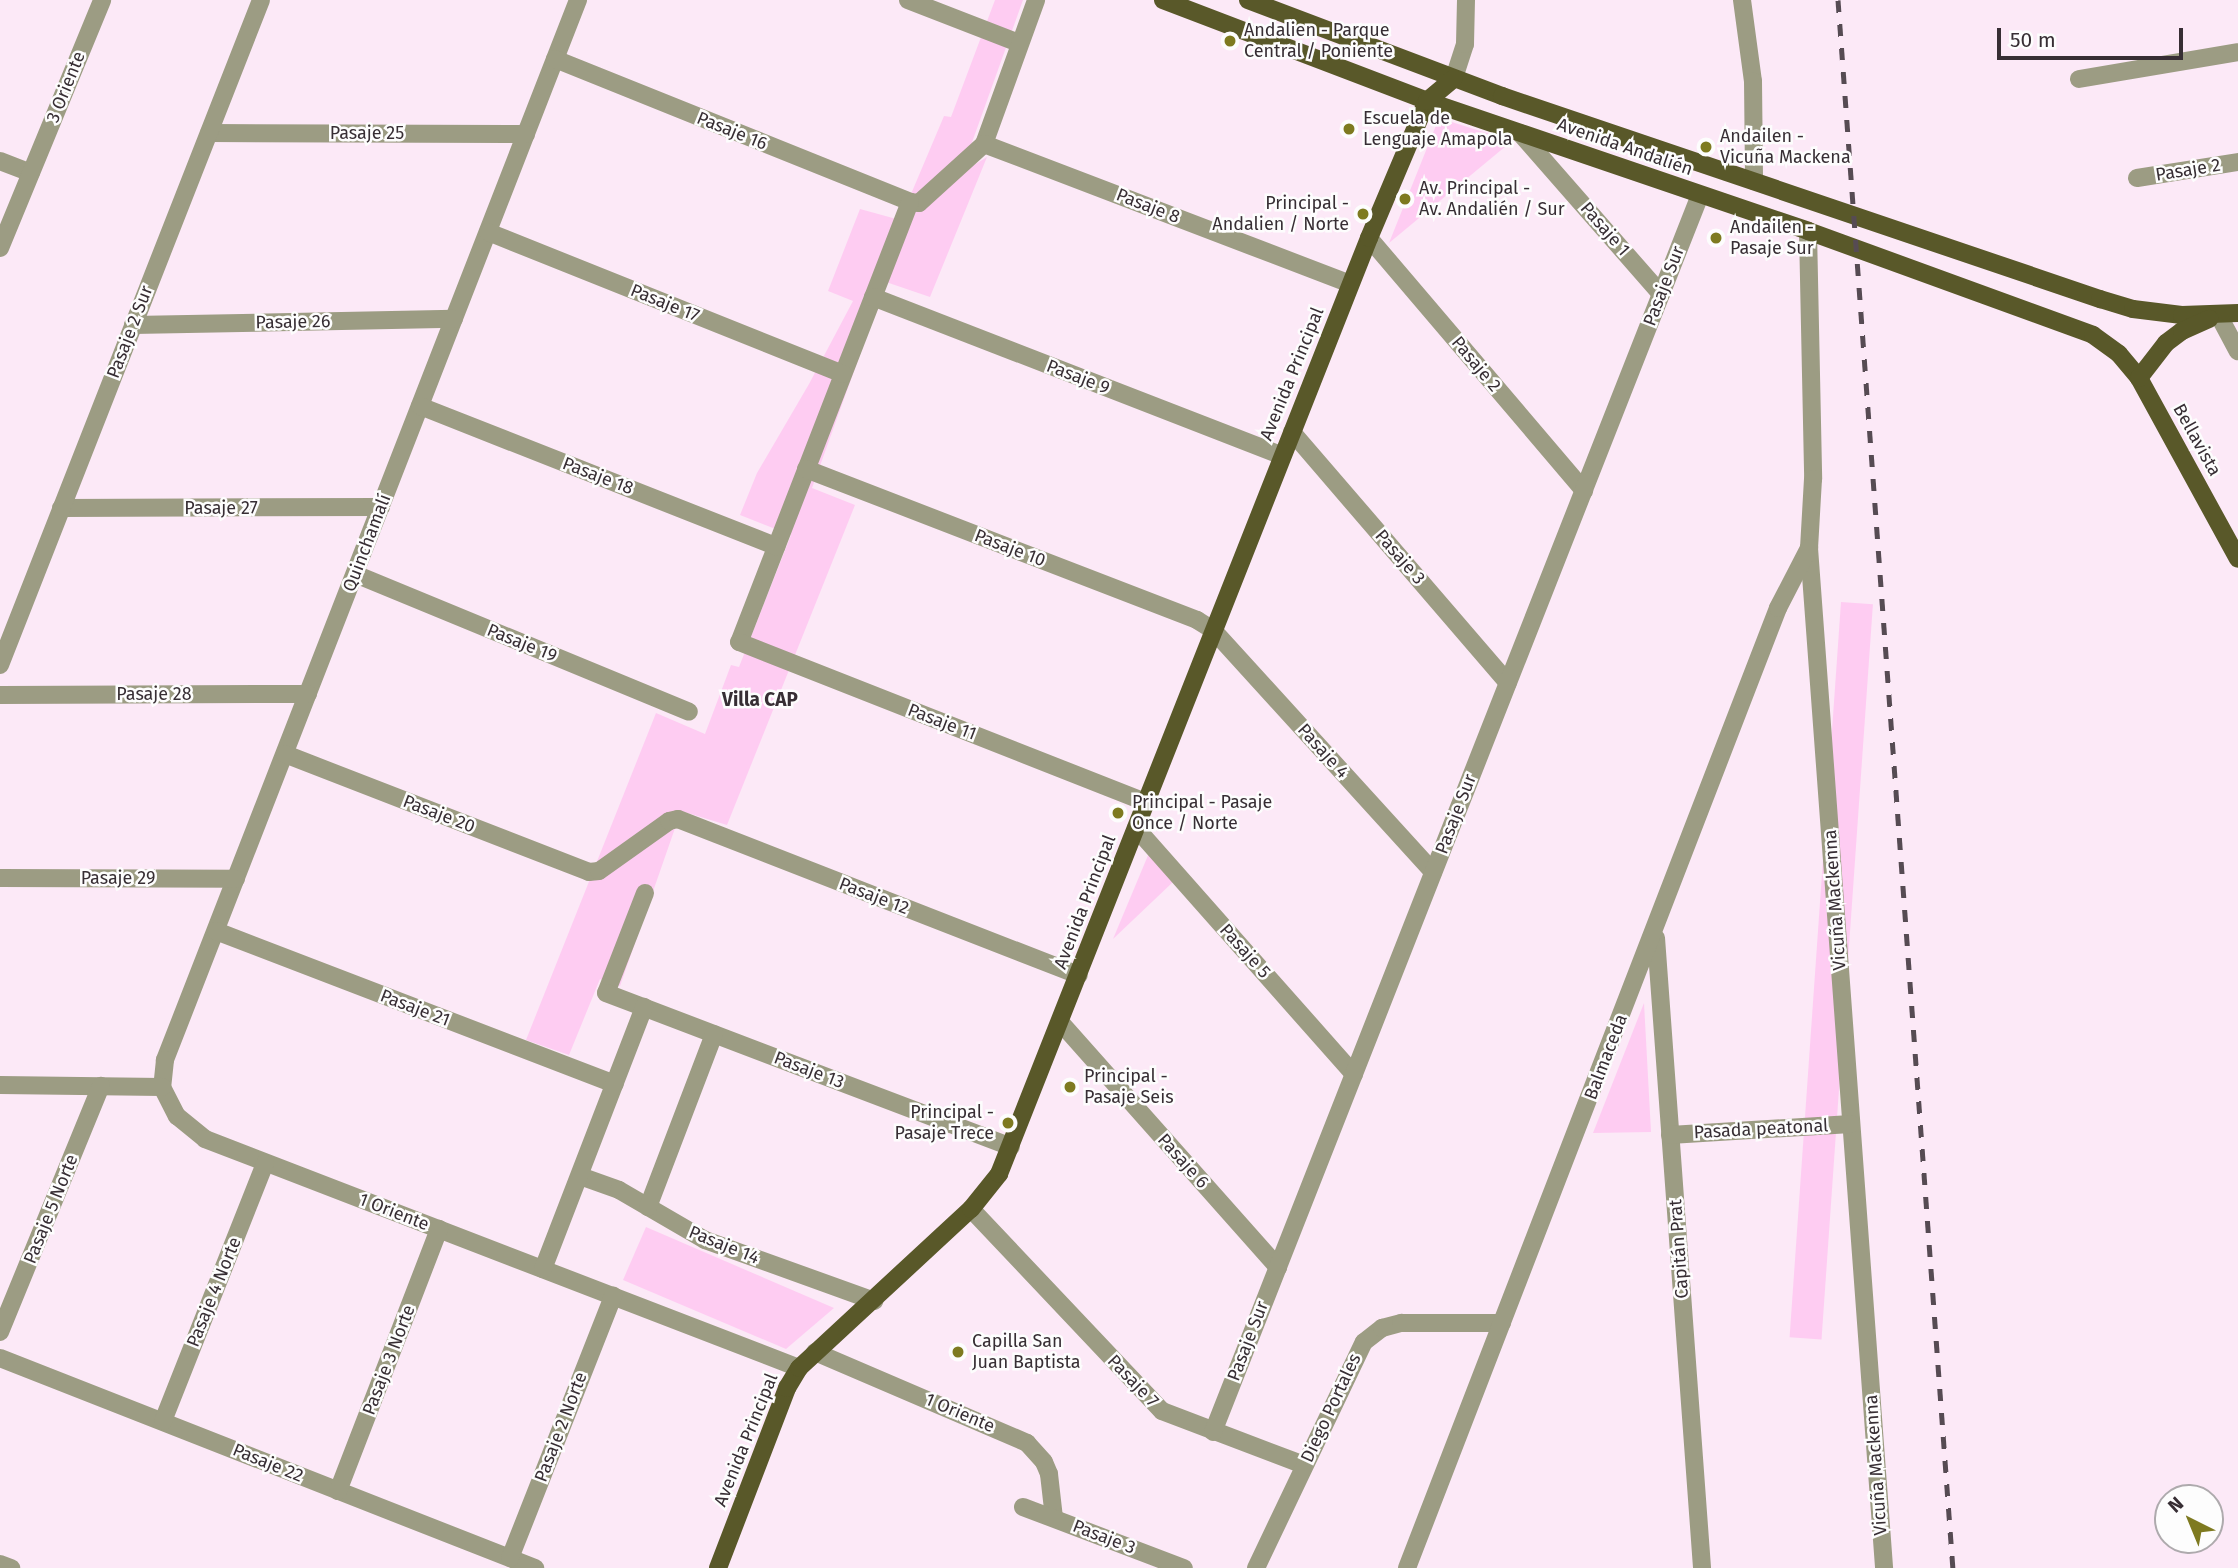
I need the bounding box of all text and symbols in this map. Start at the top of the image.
scale bar [2000,14,2186,58]
place label: Andalien - Parque Central / Poniente [1244,20,1393,62]
text: 50 m [2010,27,2056,53]
marker: Andalien - Parque Central / Poniente [1222,33,1238,49]
street label: 3 Oriente [42,48,90,126]
street label: Pasaje 16 [694,107,770,155]
place label: Escuela de Lenguaje Amapola [1363,108,1512,150]
street label: Avenida Andalién [1554,114,1696,180]
marker: Escuela de Lenguaje Amapola [1341,121,1357,137]
street label: Pasaje 25 [330,122,404,144]
place label: Andailen - Vicuña Mackena [1720,126,1851,168]
marker: Andailen - Vicuña Mackena [1698,139,1714,155]
street label: Pasaje 2 [2154,154,2222,186]
place label: Av. Principal - Av. Andalién / Sur [1419,178,1565,220]
street label: Pasaje 8 [1113,184,1183,228]
marker: Av. Principal - Av. Andalién / Sur [1397,191,1413,207]
place label: Principal - Andalien / Norte [1212,193,1349,235]
street label: Pasaje 1 [1576,198,1634,260]
marker: Principal - Andalien / Norte [1355,206,1371,222]
place label: Andailen - Pasaje Sur [1730,217,1814,260]
marker: Andailen - Pasaje Sur [1708,230,1724,246]
street label: Pasaje Sur [1639,243,1689,329]
street label: Pasaje 17 [627,279,703,327]
street label: Pasaje 2 Sur [102,283,158,381]
street label: Avenida Principal [1255,304,1329,444]
street label: Pasaje 26 [255,311,331,333]
street label: Pasaje 2 [1447,332,1505,396]
street label: Pasaje 9 [1043,355,1113,399]
street label: Bellavista [2168,400,2226,480]
street label: Pasaje 18 [559,453,637,499]
street label: Quinchamalí [338,491,396,595]
street label: Pasaje 27 [184,497,258,519]
street label: Pasaje 10 [971,525,1049,571]
street label: Pasaje 3 [1370,525,1430,589]
street label: Pasaje 19 [484,619,560,667]
street label: Pasaje 28 [116,683,192,705]
district label: Villa CAP [722,689,798,711]
street label: Pasaje 11 [905,699,979,745]
street label: Pasaje 4 [1293,719,1353,783]
street label: Pasaje Sur [1431,771,1481,857]
street label: Pasaje 20 [400,790,478,838]
place label: Principal - Pasaje Once / Norte [1132,792,1272,834]
marker: Principal - Pasaje Once / Norte [1110,805,1126,821]
street label: Vicuña Mackenna [1819,829,1851,971]
street label: Avenida Principal [1050,832,1120,972]
street label: Pasaje 29 [81,867,155,889]
street label: Pasaje 12 [836,873,912,919]
street label: Pasaje 5 [1215,919,1275,983]
street label: Pasaje 21 [377,985,453,1031]
street label: Balmaceda [1580,1011,1632,1103]
street label: Pasaje 13 [771,1047,847,1093]
place label: Principal - Pasaje Seis [1084,1066,1174,1108]
marker: Principal - Pasaje Seis [1062,1079,1078,1095]
place label: Principal - Pasaje Trece [894,1102,994,1144]
marker: Principal - Pasaje Trece [1000,1115,1016,1131]
street label: Pasada peatonal [1693,1115,1829,1143]
street label: Pasaje 6 [1153,1129,1213,1193]
street label: Pasaje 5 Norte [19,1151,83,1267]
street label: 1 Oriente [356,1189,432,1235]
street label: Capitán Prat [1665,1199,1693,1299]
street label: Pasaje 14 [686,1221,762,1269]
street label: Pasaje 4 Norte [182,1234,246,1350]
street label: Pasaje Sur [1223,1298,1273,1384]
street label: Pasaje 3 Norte [358,1302,420,1418]
place label: Capilla San Juan Baptista [972,1331,1081,1374]
marker: Capilla San Juan Baptista [950,1344,966,1360]
street label: Pasaje 7 [1103,1350,1163,1412]
street label: Diego Portales [1296,1350,1366,1466]
street label: Pasaje 2 Norte [530,1369,592,1485]
street label: Avenida Principal [709,1370,783,1510]
street label: 1 Oriente [922,1389,998,1437]
street label: Vicuña Mackenna [1860,1394,1892,1536]
street label: Pasaje 22 [229,1439,307,1487]
north arrow [2154,1484,2224,1554]
text: N [2163,1492,2188,1517]
street label: Pasaje 3 [1070,1515,1138,1559]

